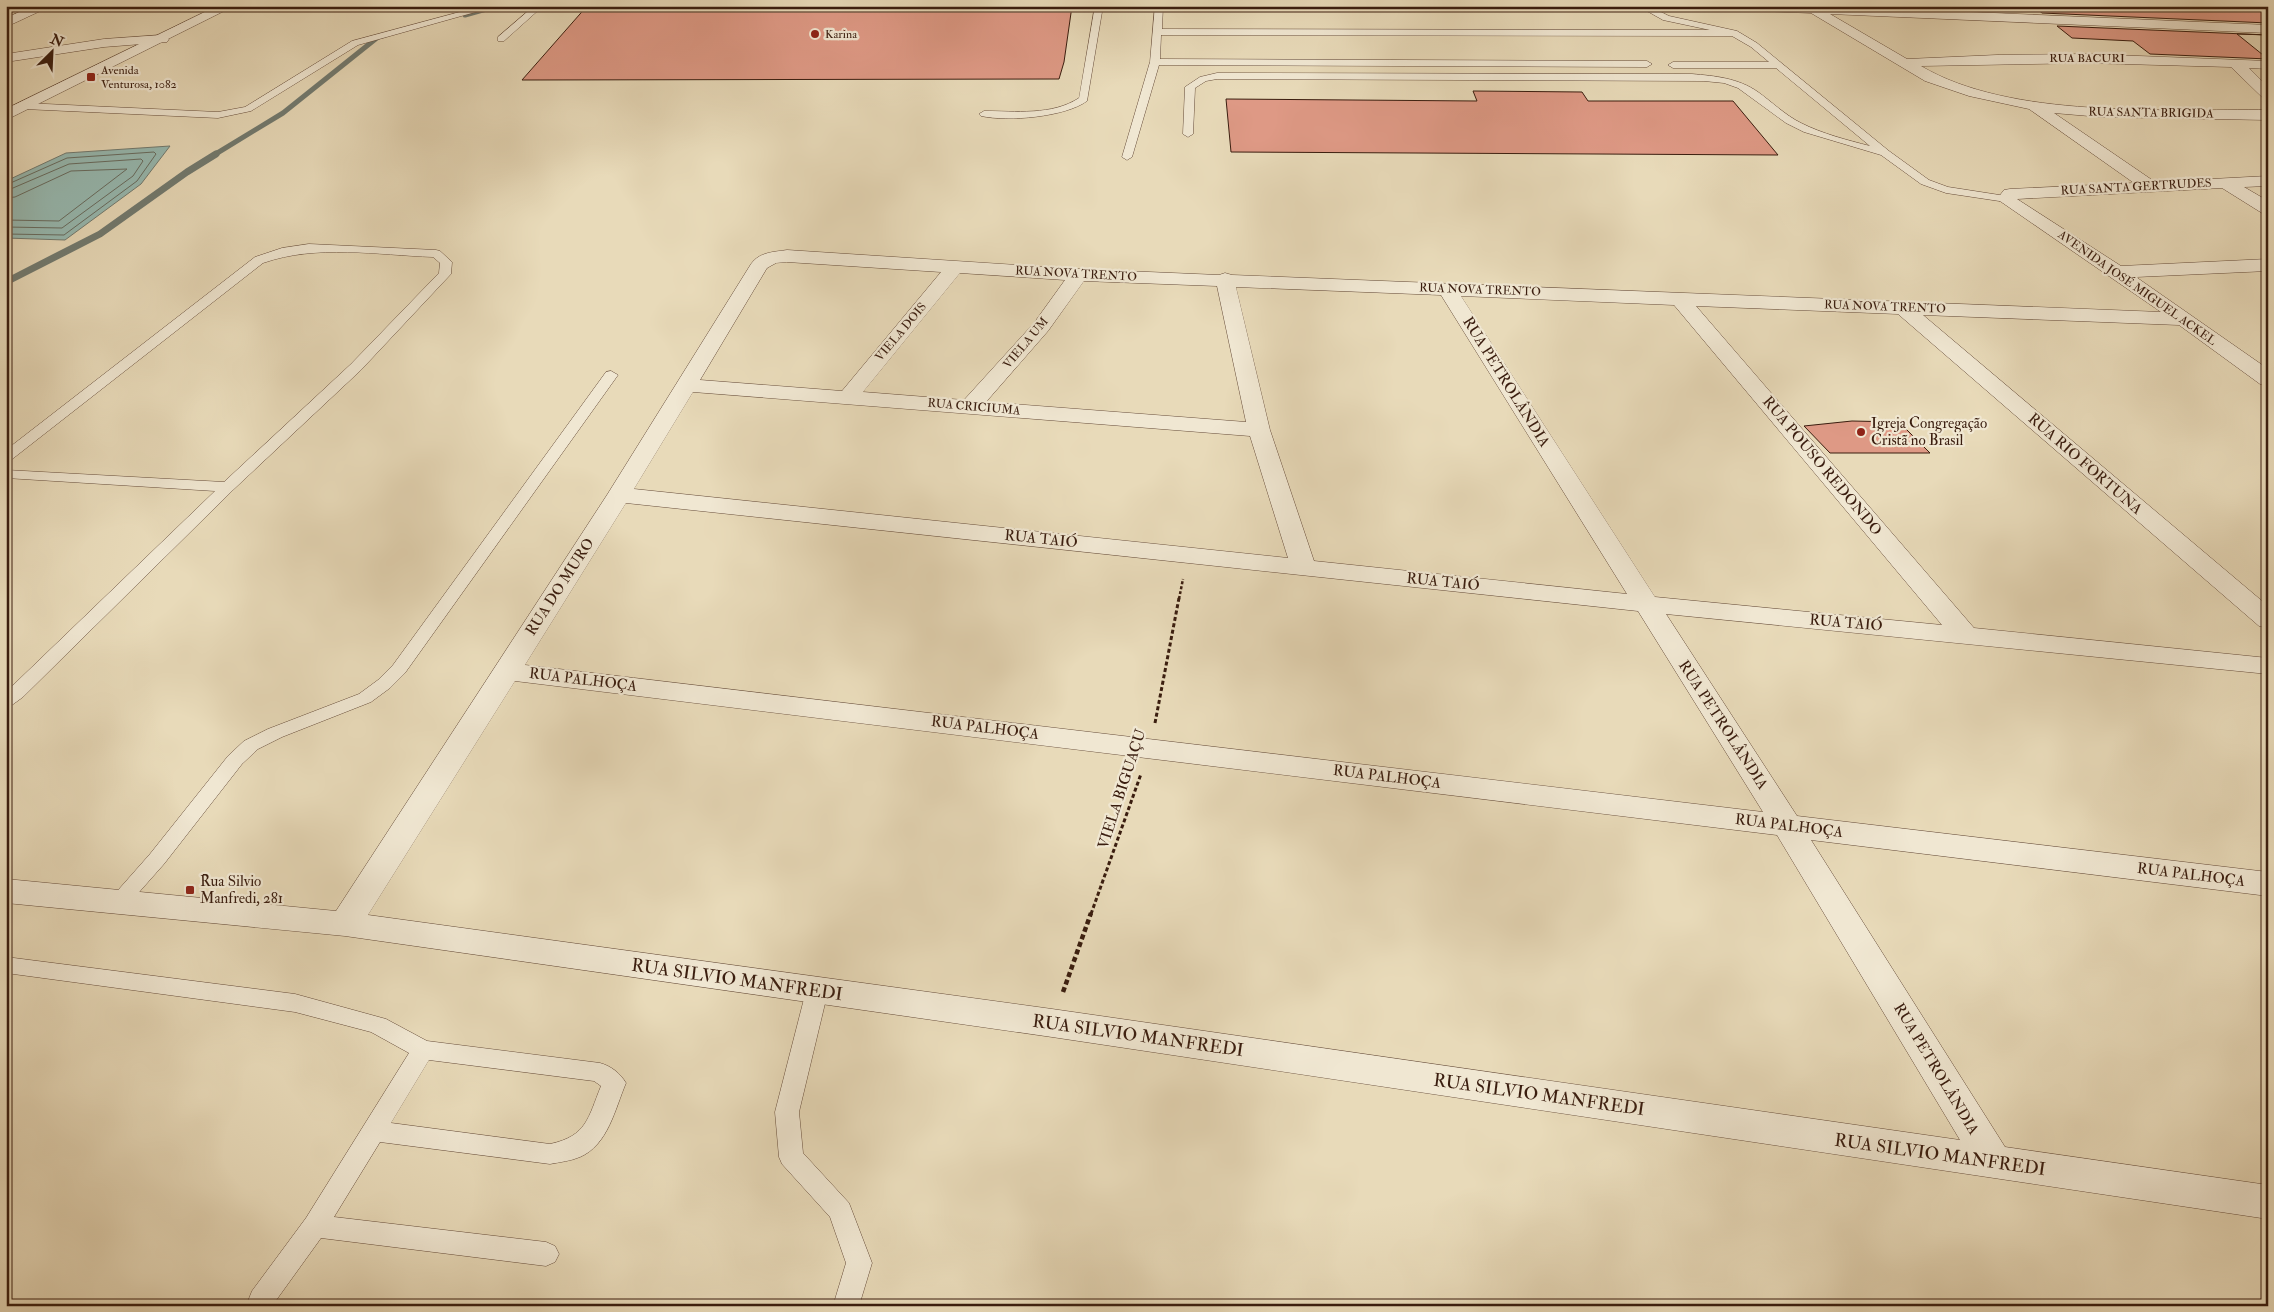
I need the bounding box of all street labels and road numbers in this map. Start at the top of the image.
street label: RUA BACURI [2049,51,2125,66]
street label: RUA SANTA BRIGIDA [2088,104,2214,122]
street label: RUA SANTA GERTRUDES [2060,176,2212,198]
street label: AVENIDA JOSÉ MIGUEL ACKEL [2054,227,2219,349]
street label: RUA NOVA TRENTO [1015,263,1137,285]
street label: RUA NOVA TRENTO [1419,280,1541,300]
street label: RUA NOVA TRENTO [1824,297,1946,317]
street label: VIELA DOIS [872,300,930,364]
street label: RUA PETROLÂNDIA [1458,313,1555,451]
street label: VIELA UM [1000,314,1052,372]
street label: RUA POUSO REDONDO [1758,393,1886,539]
street label: RUA CRICIUMA [927,395,1021,419]
street label: RUA RIO FORTUNA [2024,409,2146,519]
street label: RUA TAIÓ [1003,524,1079,552]
street label: RUA DO MURO [521,535,599,639]
street label: RUA TAIÓ [1405,567,1481,595]
street label: RUA TAIÓ [1809,608,1884,636]
street label: RUA PETROLÂNDIA [1674,656,1773,794]
street label: RUA PALHOÇA [528,664,639,696]
street label: RUA PALHOÇA [930,712,1041,744]
street label: VIELA BIGUAÇU [1094,726,1150,851]
street label: RUA PALHOÇA [1332,761,1443,793]
street label: RUA PALHOÇA [1734,810,1845,842]
street label: RUA PALHOÇA [2136,859,2247,891]
street label: RUA SILVIO MANFREDI [630,954,844,1006]
street label: RUA PETROLÂNDIA [1889,999,1984,1139]
street label: RUA SILVIO MANFREDI [1031,1010,1245,1062]
street label: RUA SILVIO MANFREDI [1432,1069,1646,1121]
street label: RUA SILVIO MANFREDI [1833,1129,2047,1181]

